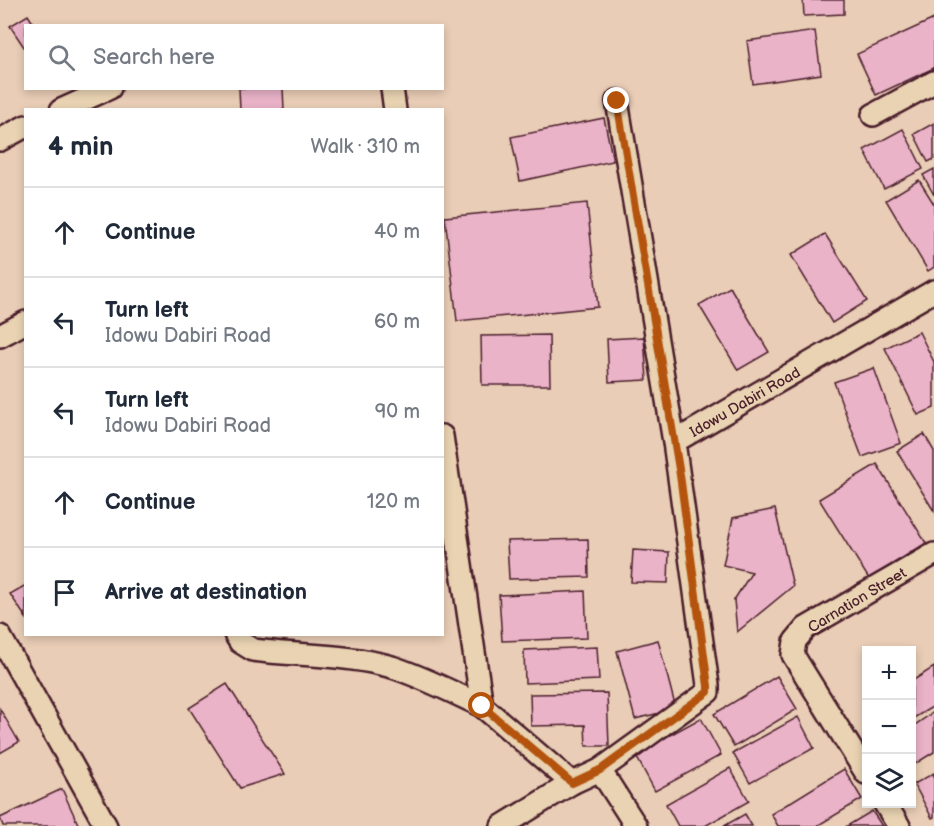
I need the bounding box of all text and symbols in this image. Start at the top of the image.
search box [24,24,444,90]
icon: search [45,41,78,74]
text: Search here [93,44,215,71]
route end [603,87,629,113]
text: 4 min [48,132,113,163]
text: Walk · 310 m [311,135,420,159]
icon: ahead [48,216,81,249]
text: Continue [105,219,195,246]
text: 40 m [374,220,420,244]
text: Turn left [105,297,189,324]
icon: left [48,306,81,339]
text: 60 m [374,310,420,334]
text: Idowu Dabiri Road [105,324,271,348]
street label: Idowu Dabiri Road [687,363,804,442]
text: Turn left [105,387,189,414]
icon: left [48,396,81,429]
text: 90 m [375,400,420,424]
text: Idowu Dabiri Road [105,414,271,438]
icon: ahead [48,486,81,519]
text: Continue [105,489,195,516]
text: 120 m [367,490,420,514]
street label: Carnation Street [805,563,910,637]
icon: arrive [48,576,81,609]
text: Arrive at destination [105,579,307,606]
map controls [862,646,916,808]
button: + [862,646,916,700]
route start [468,692,494,718]
button: − [862,700,916,754]
button: layers [862,754,916,808]

